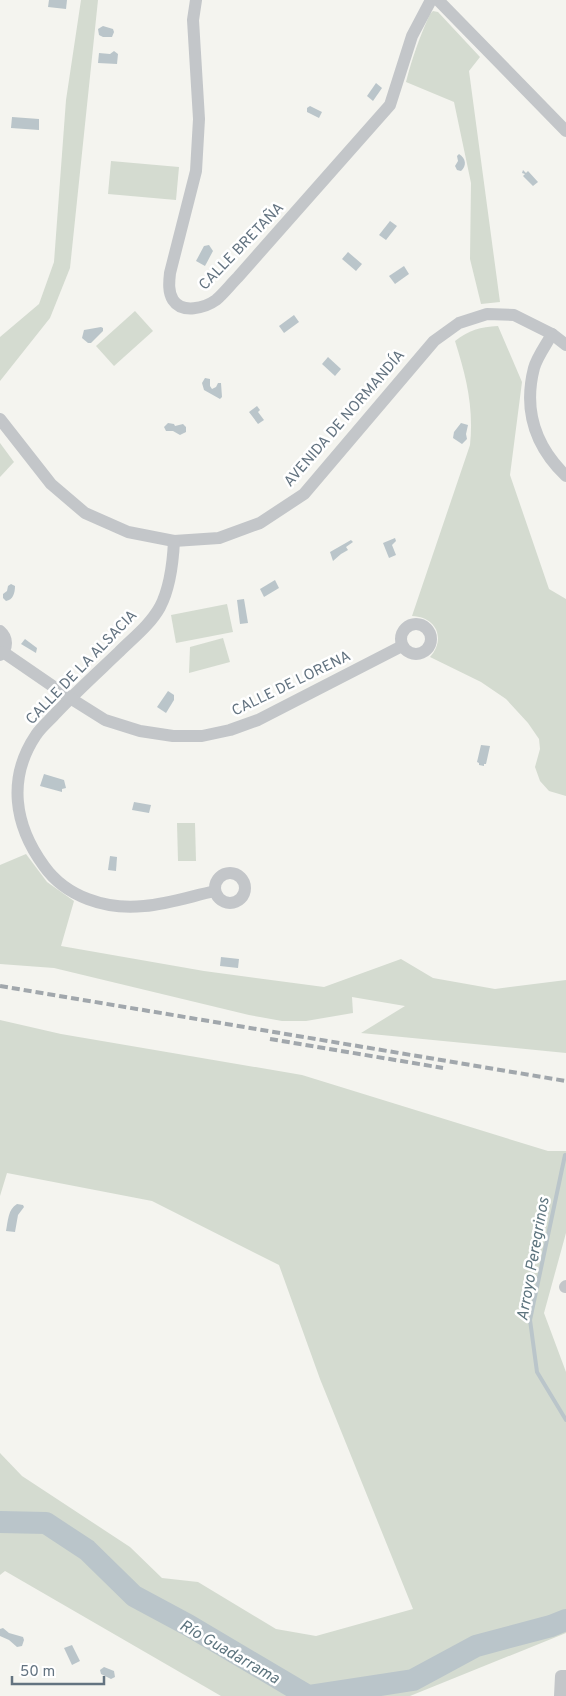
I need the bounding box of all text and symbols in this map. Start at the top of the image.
street label: CALLE BRETAÑA [195,198,289,295]
street label: AVENIDA DE NORMANDÍA [280,346,410,491]
street label: CALLE DE LA ALSACIA [22,607,142,729]
street label: CALLE DE LORENA [229,647,354,721]
water label: Arroyo Peregrinos [513,1195,555,1323]
water label: Río Guadarrama [175,1616,283,1690]
scale bar [12,1654,105,1686]
text: 50 m [20,1663,55,1682]

